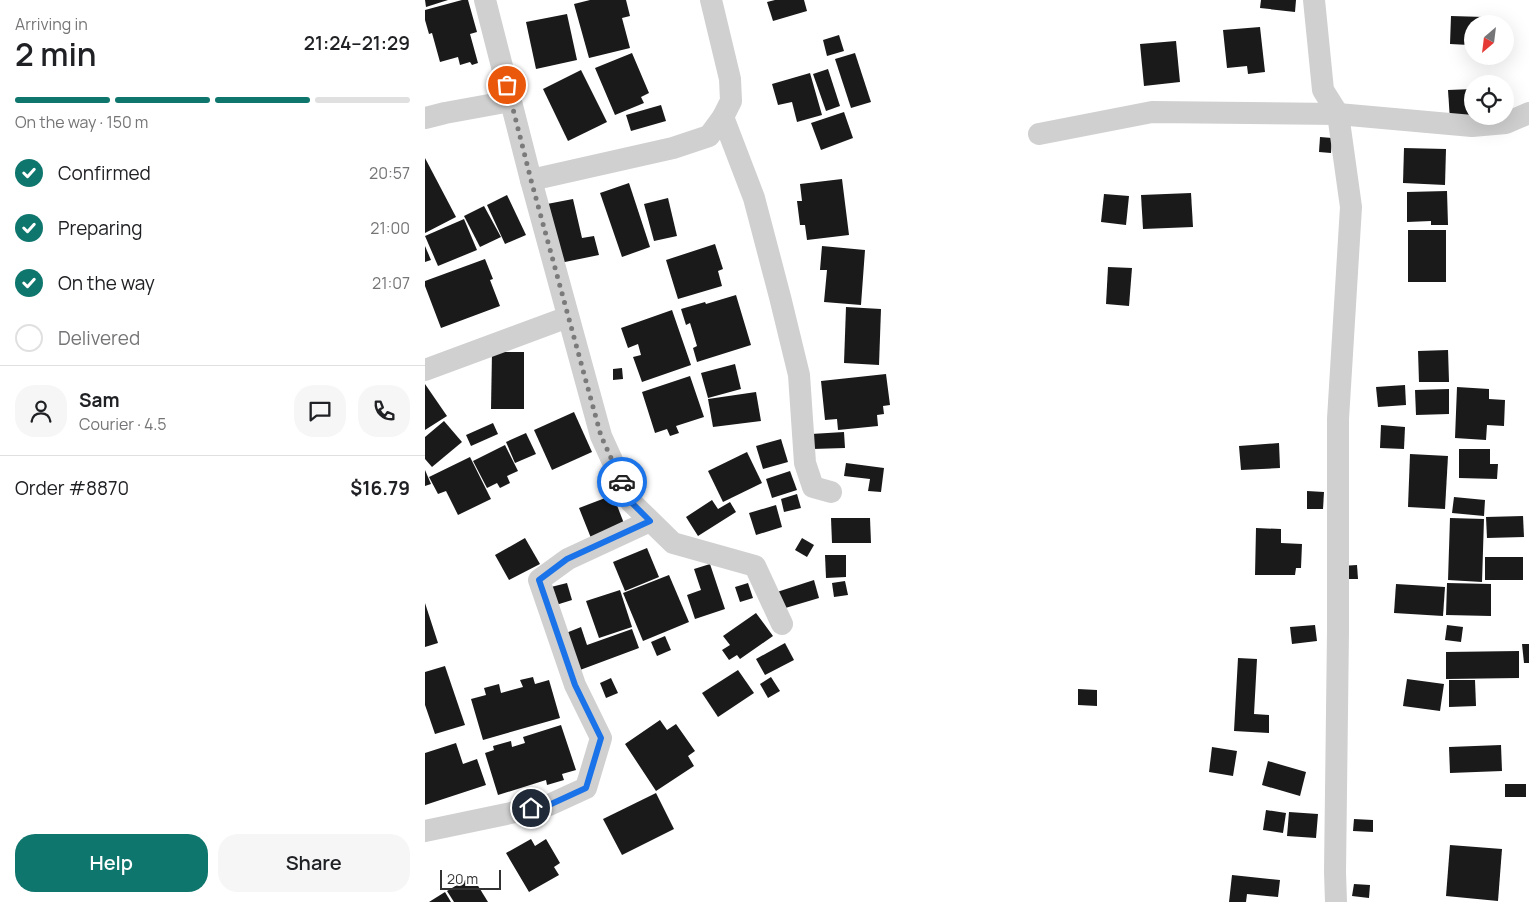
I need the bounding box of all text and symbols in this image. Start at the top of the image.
text: Arriving in [15,13,88,35]
north arrow [1464,15,1514,65]
map controls [1464,15,1514,125]
text: 21:24–21:29 [304,30,410,56]
text: 2 min [15,32,97,76]
pin [486,64,528,106]
icon: bag [493,71,521,99]
button: locate [1464,75,1514,125]
text: On the way · 150 m [15,111,148,133]
icon: check [15,159,43,187]
text: Confirmed [58,160,151,186]
text: 20:57 [369,162,410,184]
icon: check [15,214,43,242]
text: Preparing [58,215,143,241]
text: 21:00 [370,217,410,239]
icon: check [15,269,43,297]
text: On the way [58,270,155,296]
text: 21:07 [372,272,410,294]
text: Delivered [58,325,140,351]
button: person [15,385,67,437]
button: chat [294,385,346,437]
button: phone [358,385,410,437]
text: Sam [79,387,120,413]
text: Courier · 4.5 [79,413,166,435]
courier [597,457,647,507]
icon: car [608,468,636,496]
text: Order #8870 [15,475,129,501]
text: $16.79 [350,475,410,501]
pin [510,787,552,829]
icon: home [517,794,545,822]
button: Help [15,834,208,892]
button: Share [218,834,410,892]
scale bar [440,867,501,890]
text: 20 m [447,869,478,888]

